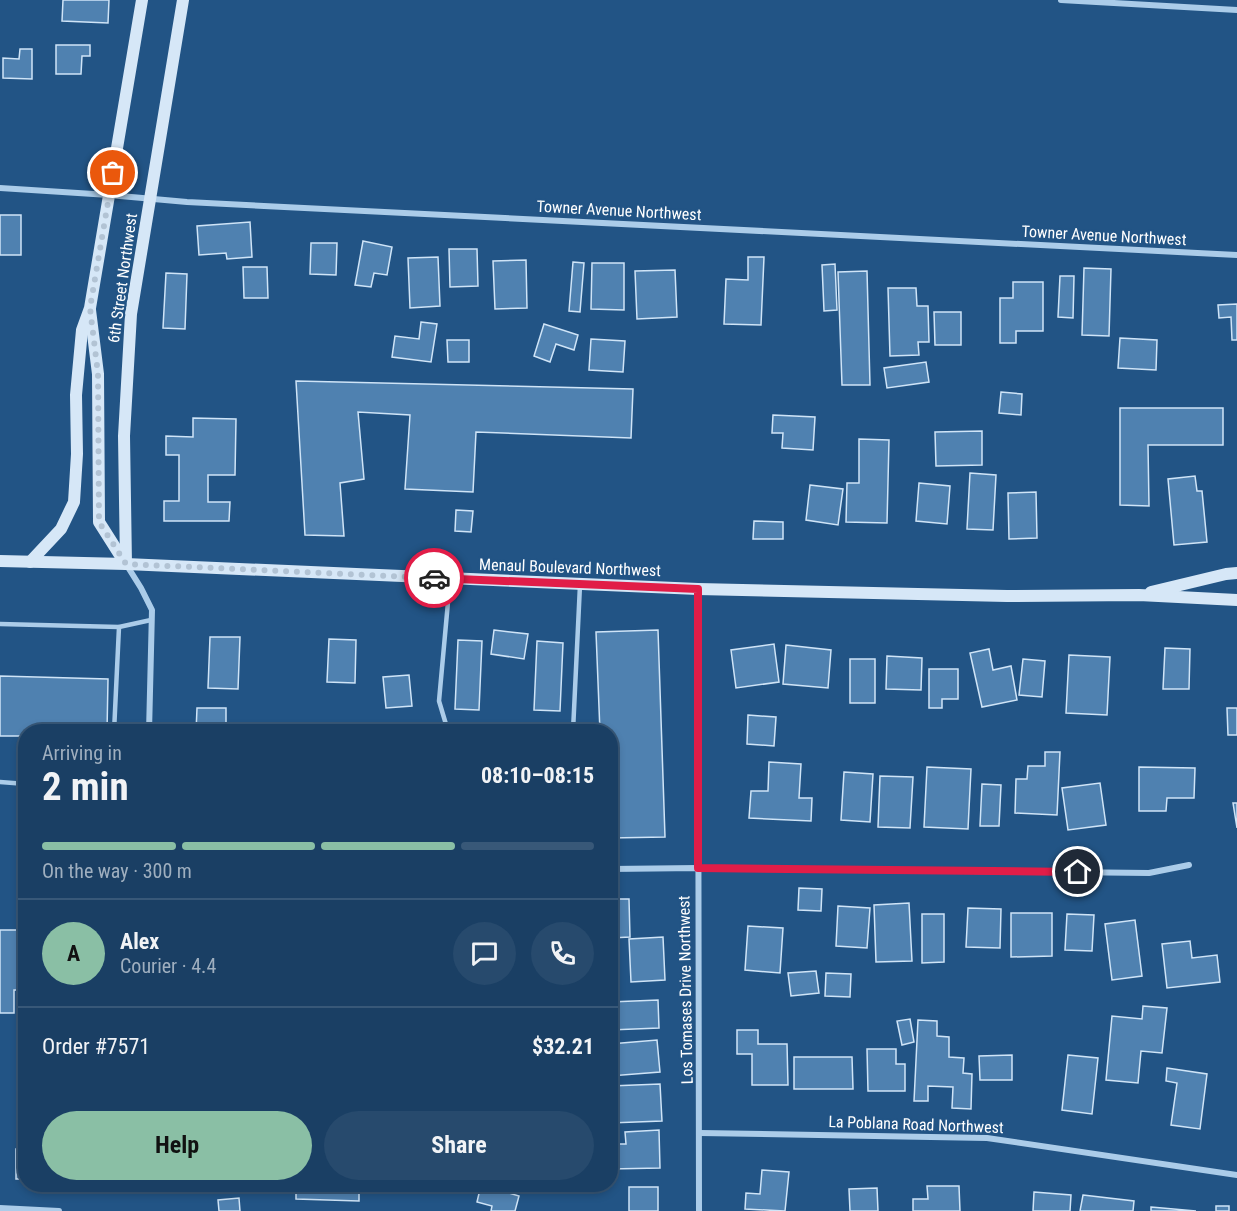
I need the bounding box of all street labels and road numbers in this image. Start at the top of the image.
street label: Towner Avenue Northwest [536,197,702,224]
street label: 6th Street Northwest [104,212,141,344]
street label: Towner Avenue Northwest [1021,222,1187,249]
street label: Menaul Boulevard Northwest [479,555,662,580]
street label: Los Tomases Drive Northwest [674,895,697,1084]
street label: La Poblana Road Northwest [828,1112,1004,1137]

